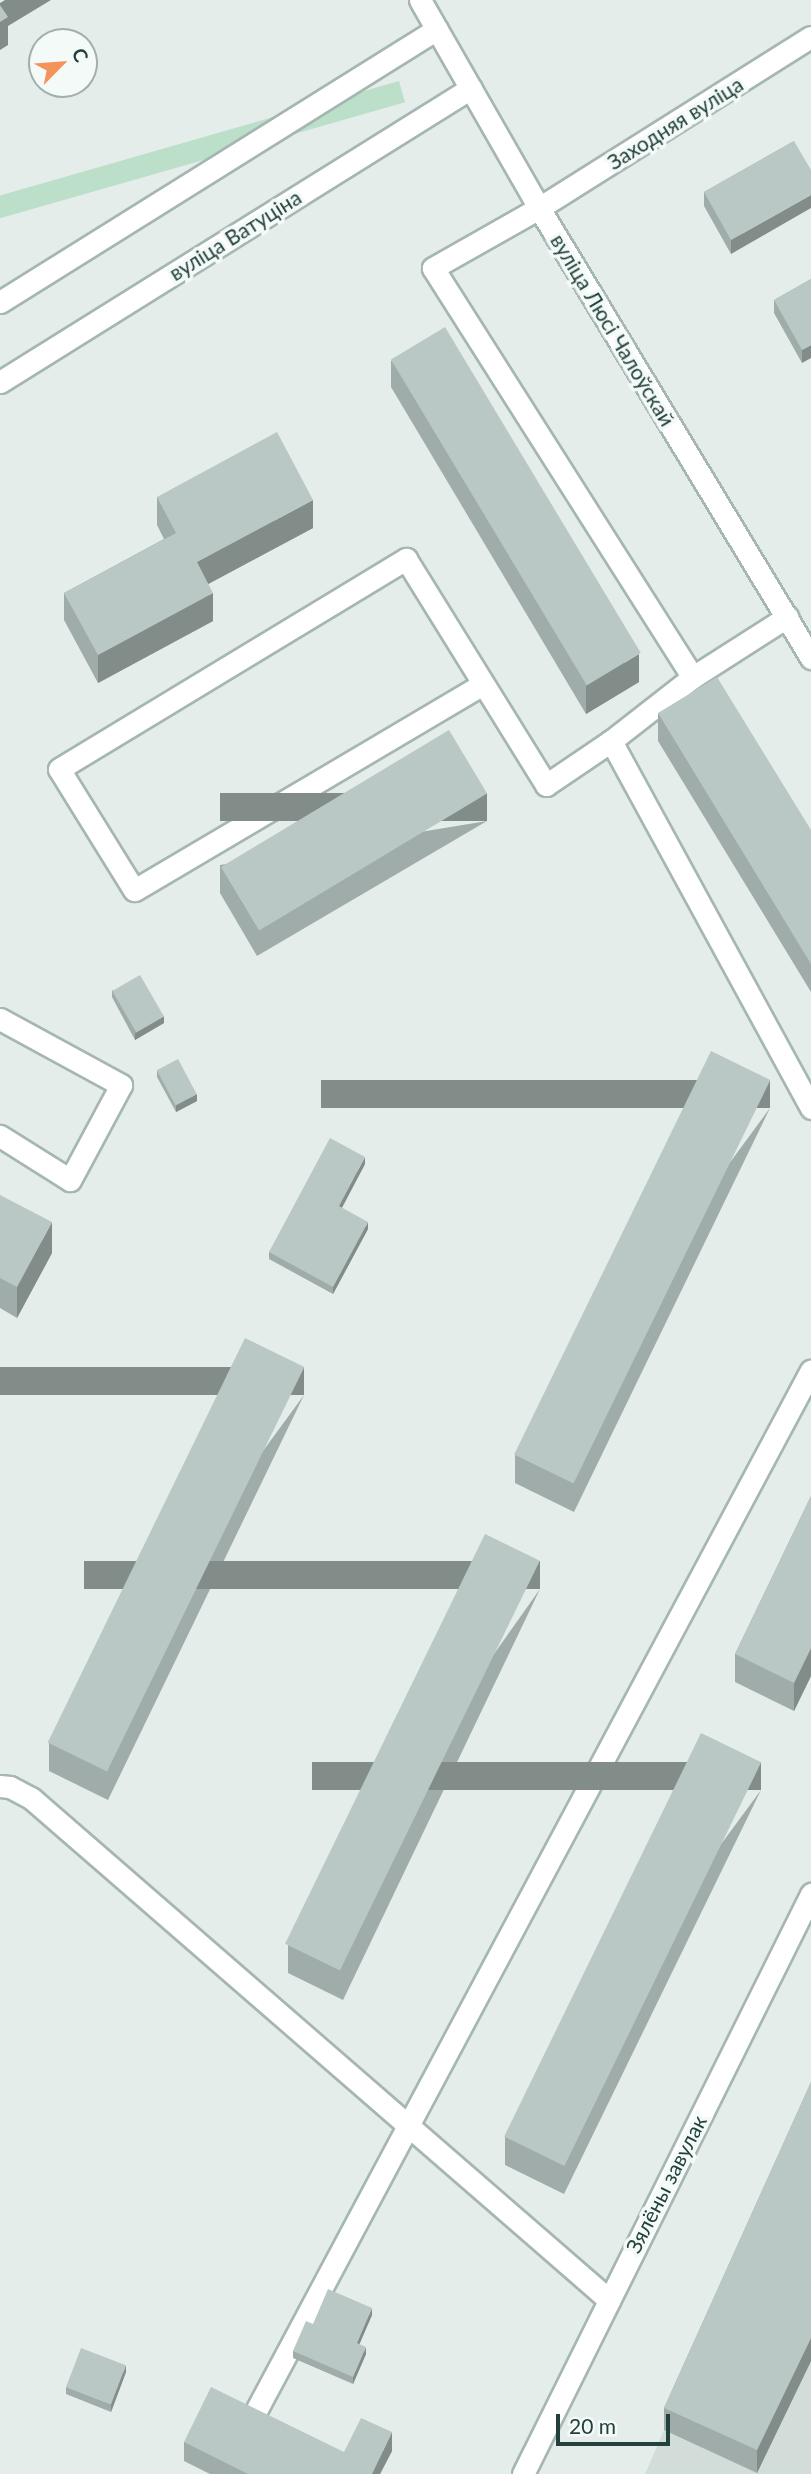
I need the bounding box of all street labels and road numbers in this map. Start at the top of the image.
street label: Заходняя вуліца [603,71,747,175]
street label: вуліца Ватуціна [164,184,306,286]
street label: вуліца Люсі Чалоўскай [546,229,680,431]
street label: Зялёны завулак [620,2111,712,2257]

